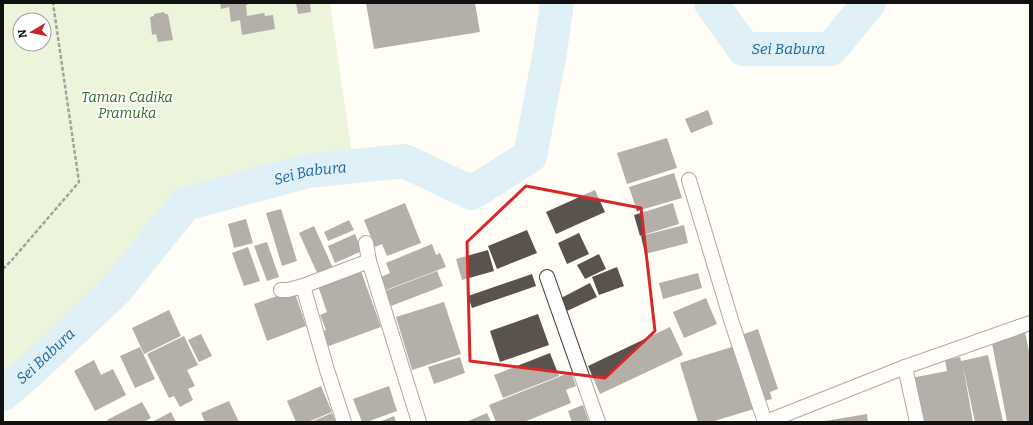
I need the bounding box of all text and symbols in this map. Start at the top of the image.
north arrow [12,12,52,52]
text: N [15,28,30,39]
water label: Sei Babura [752,40,825,58]
park label: Taman Cadika Pramuka [81,89,173,122]
water label: Sei Babura [272,158,347,189]
water label: Sei Babura [13,324,79,388]

